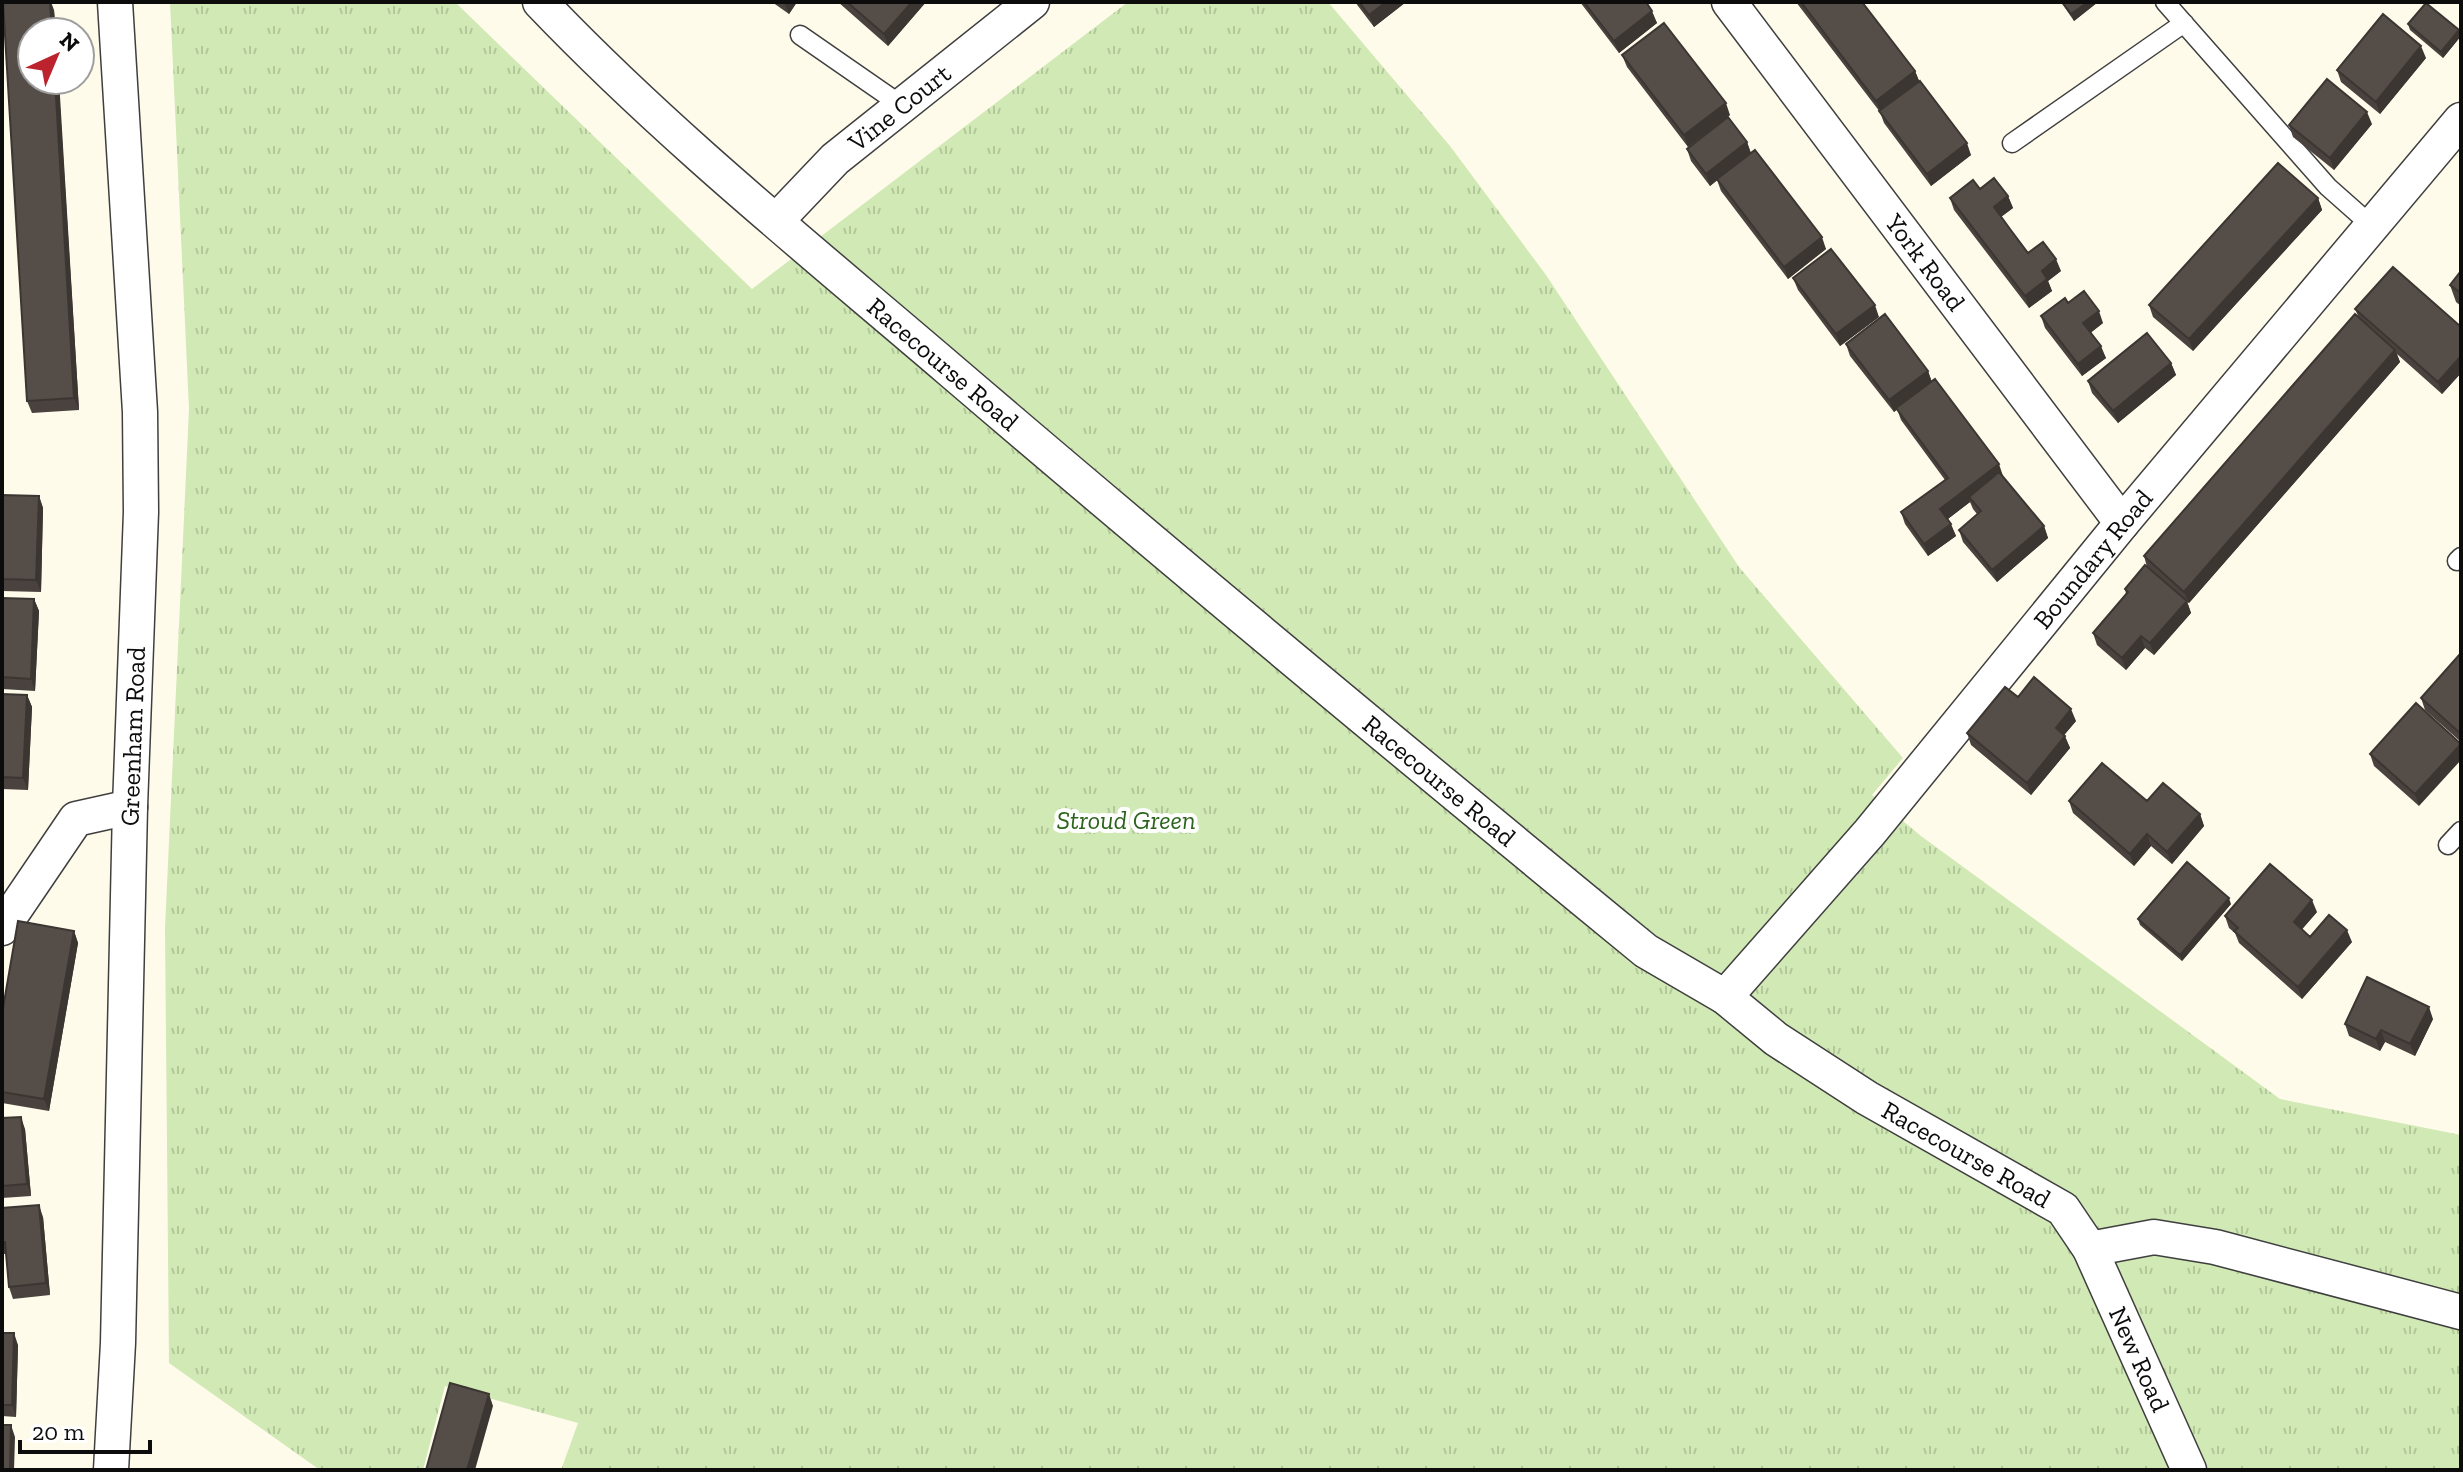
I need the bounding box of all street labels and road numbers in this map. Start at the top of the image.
street label: Vine Court [841,57,957,159]
street label: York Road [1878,207,1972,317]
street label: Racecourse Road [861,291,1025,438]
street label: Boundary Road [2026,483,2159,635]
street label: Greenham Road [114,646,152,827]
street label: Racecourse Road [1356,708,1522,853]
street label: Racecourse Road [1876,1094,2057,1215]
street label: New Road [2102,1302,2177,1417]

